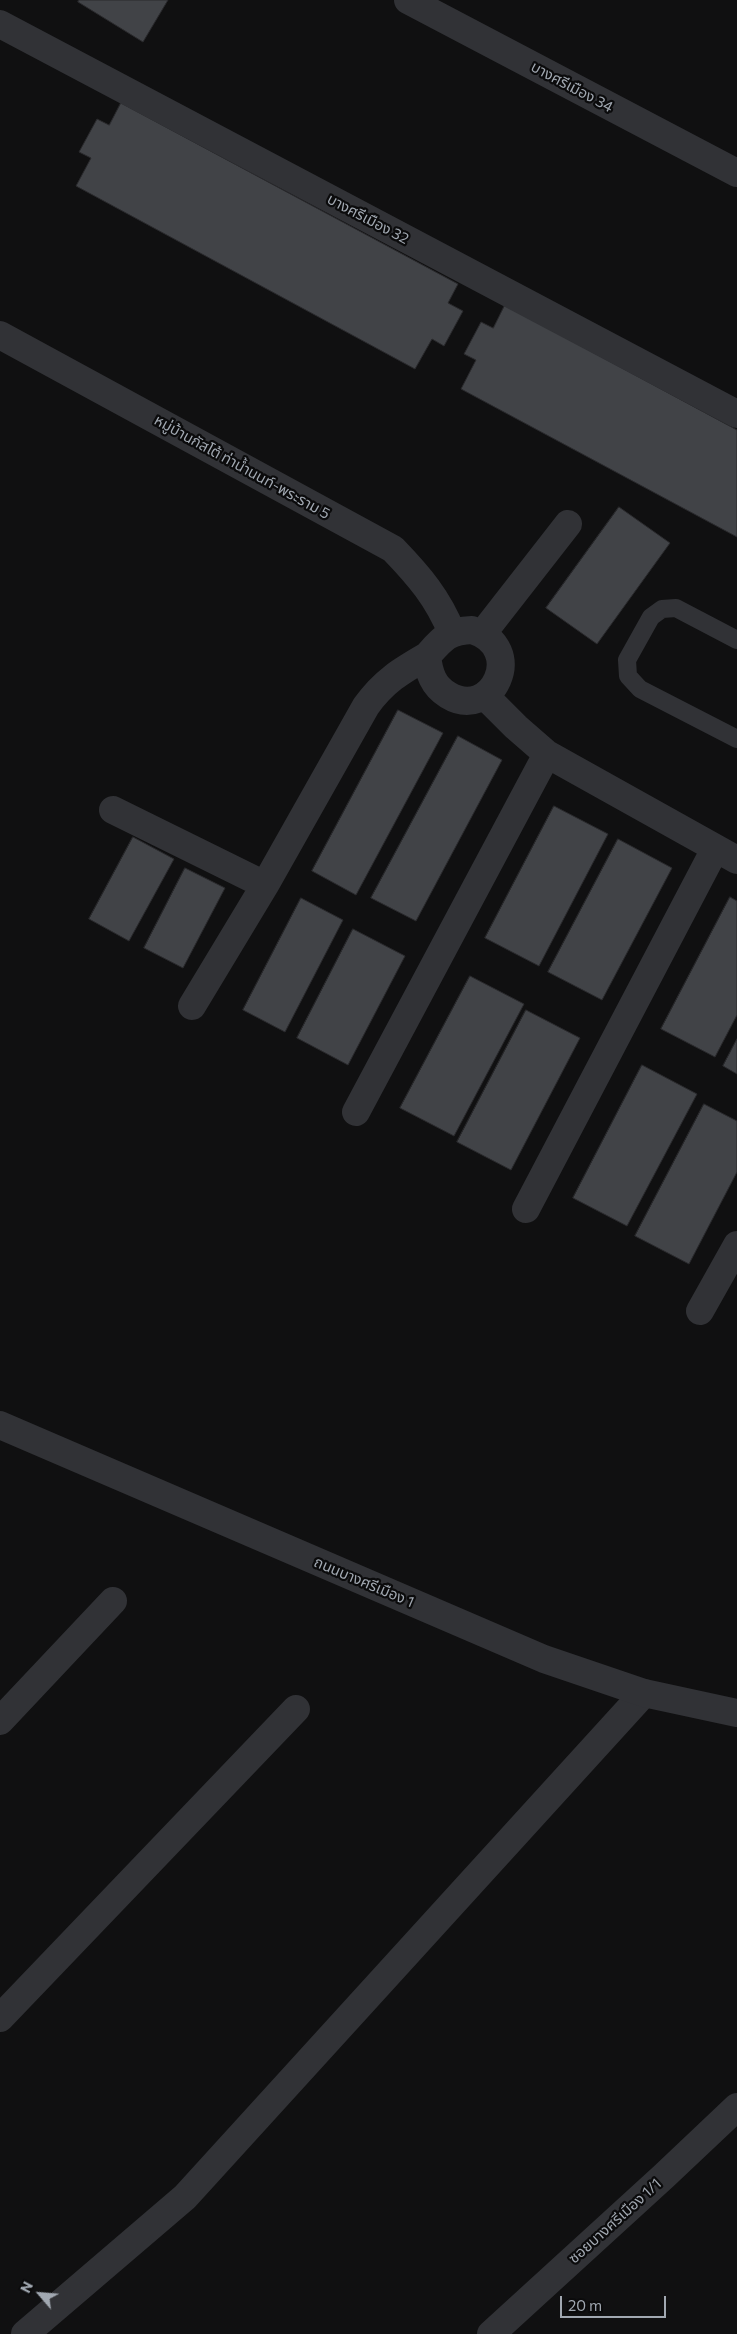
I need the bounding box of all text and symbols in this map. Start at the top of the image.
street label: บางศรีเมือง 34 [528,58,616,116]
street label: บางศรีเมือง 32 [324,190,412,248]
street label: หมู่บ้านกัสโต้ ท่าน้ำนนท์-พระราม 5 [151,411,333,523]
street label: ถนนบางศรีเมือง 1 [311,1553,417,1611]
street label: ซอยบางศรีเมือง 1/1 [565,2175,665,2267]
north arrow [15,2269,65,2319]
text: N [16,2278,36,2295]
scale bar [562,2286,668,2318]
text: 20 m [568,2296,602,2314]

